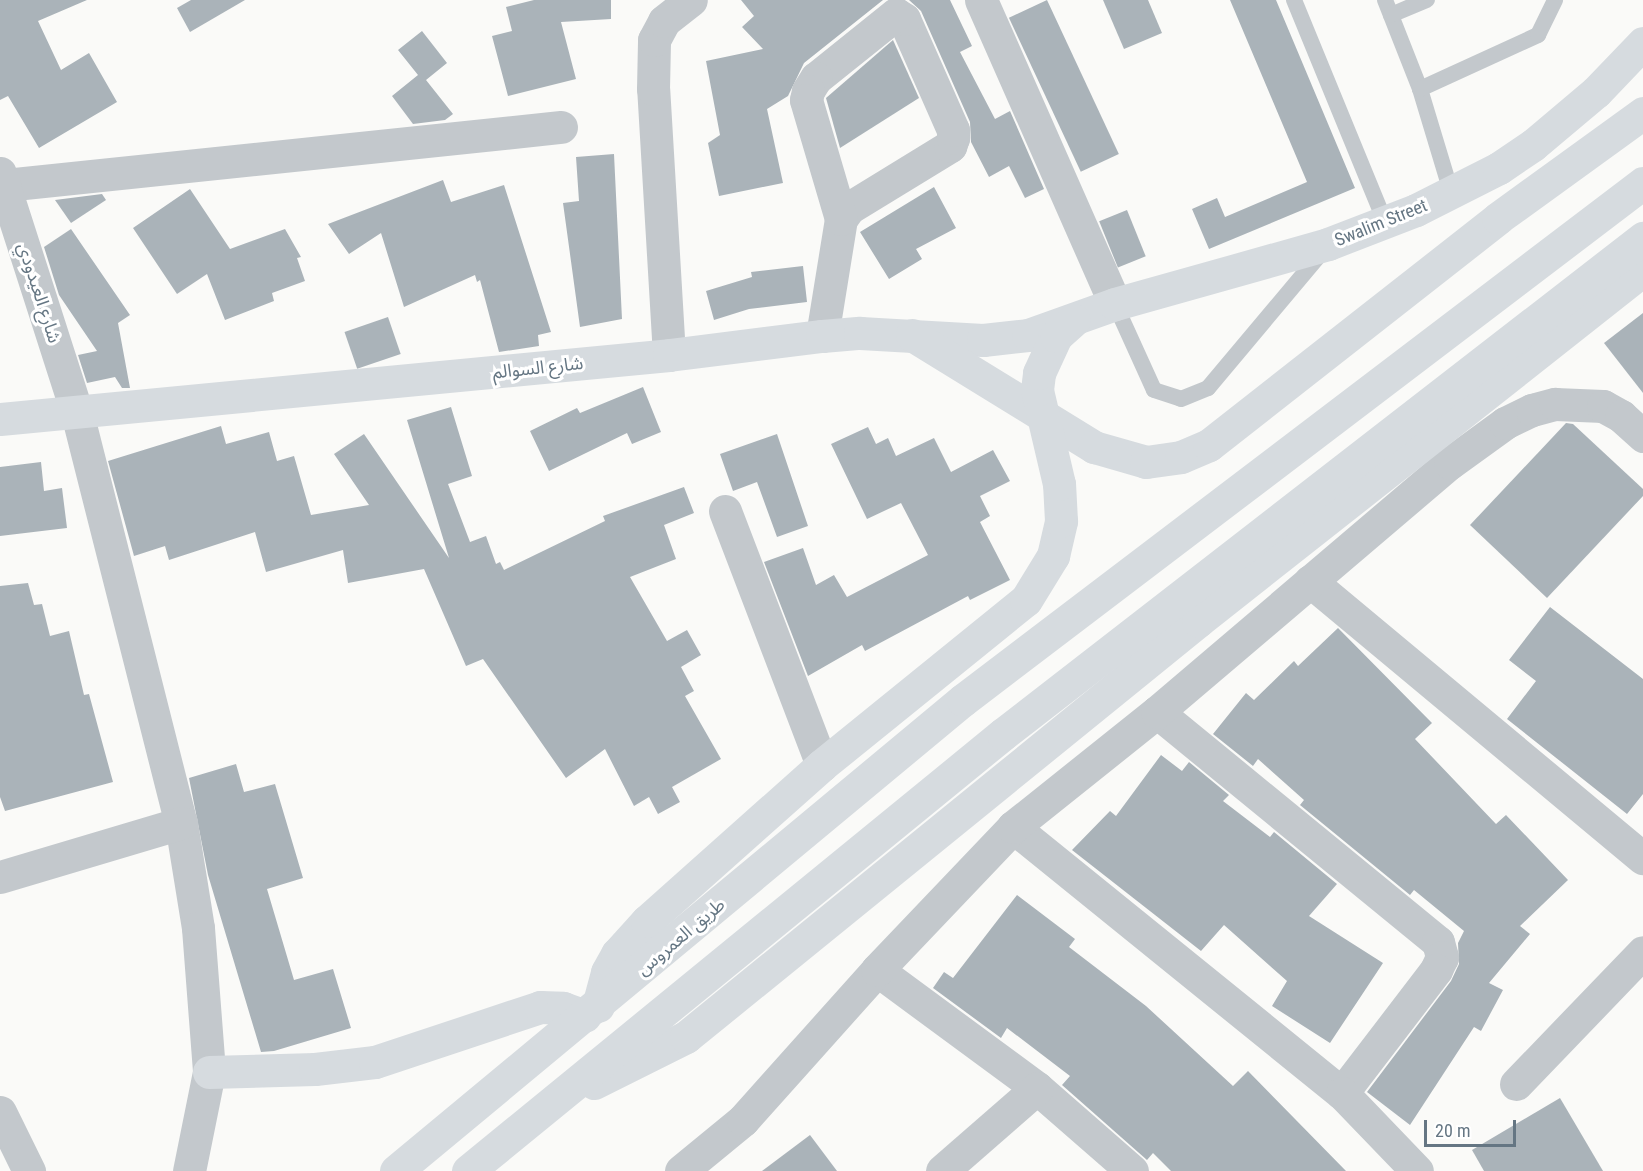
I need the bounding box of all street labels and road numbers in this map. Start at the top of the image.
street label: Swalim Street [1332,195,1430,251]
street label: شارع العيدودي [13,240,65,346]
street label: شارع السوالم [492,353,584,383]
street label: طريق العمروس [632,894,730,980]

